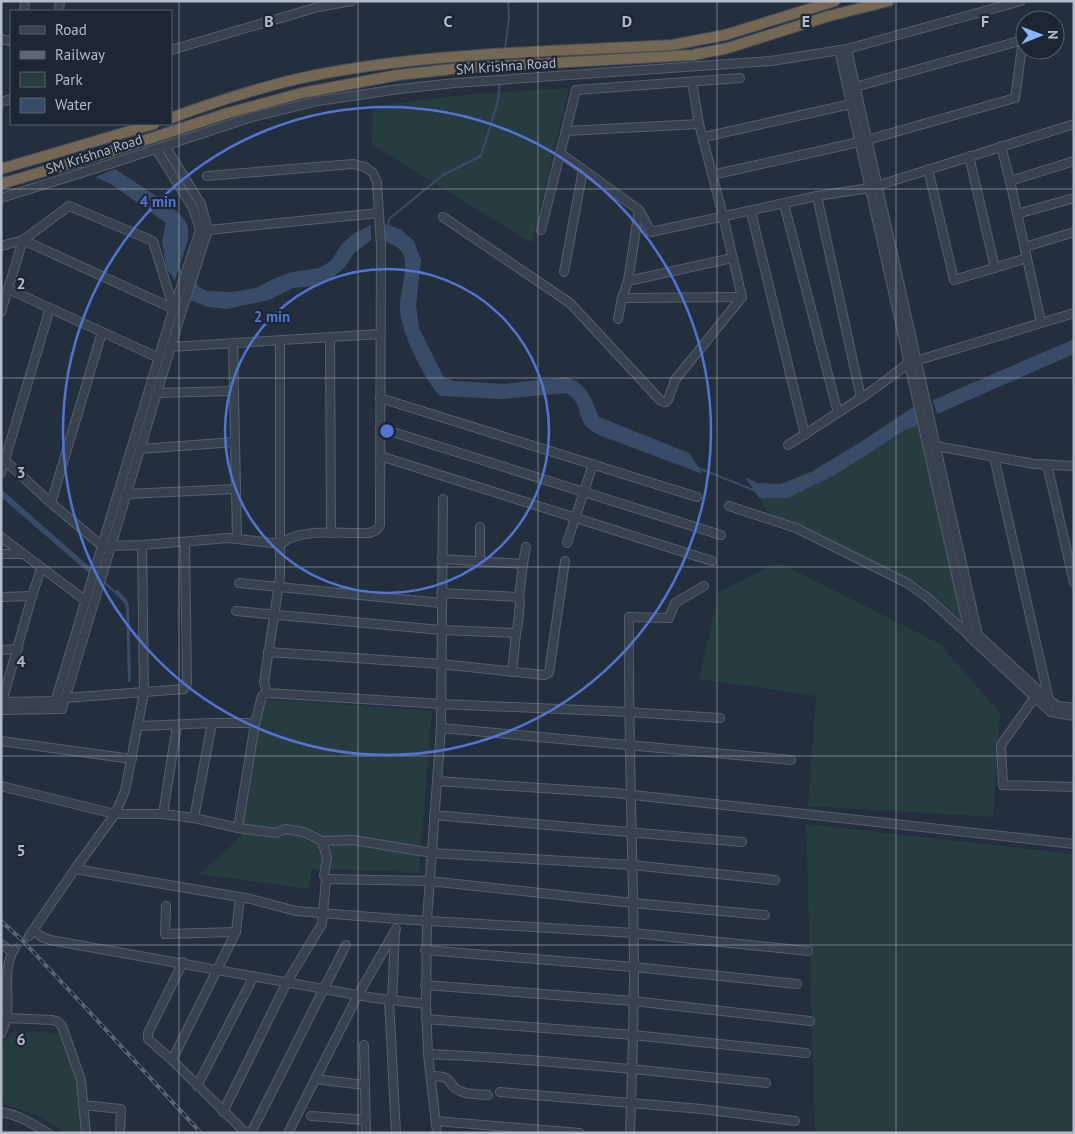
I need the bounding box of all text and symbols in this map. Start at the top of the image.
legend [10,10,172,125]
north arrow [1015,10,1065,60]
text: B [264,11,274,31]
text: C [444,11,453,31]
text: D [622,11,632,31]
text: E [802,11,810,31]
text: F [981,11,989,31]
text: Road [55,20,87,39]
text: N [1044,30,1062,40]
text: Railway [55,45,105,64]
street label: SM Krishna Road [455,54,557,78]
text: Park [55,70,83,89]
text: Water [55,95,92,114]
street label: SM Krishna Road [43,130,145,178]
text: 4 min [140,192,176,211]
text: 2 [16,273,26,293]
text: 2 min [254,307,290,326]
centre of rings [378,422,396,440]
text: 3 [16,462,26,482]
text: 4 [16,651,26,671]
text: 5 [16,840,26,860]
text: 6 [16,1029,26,1049]

